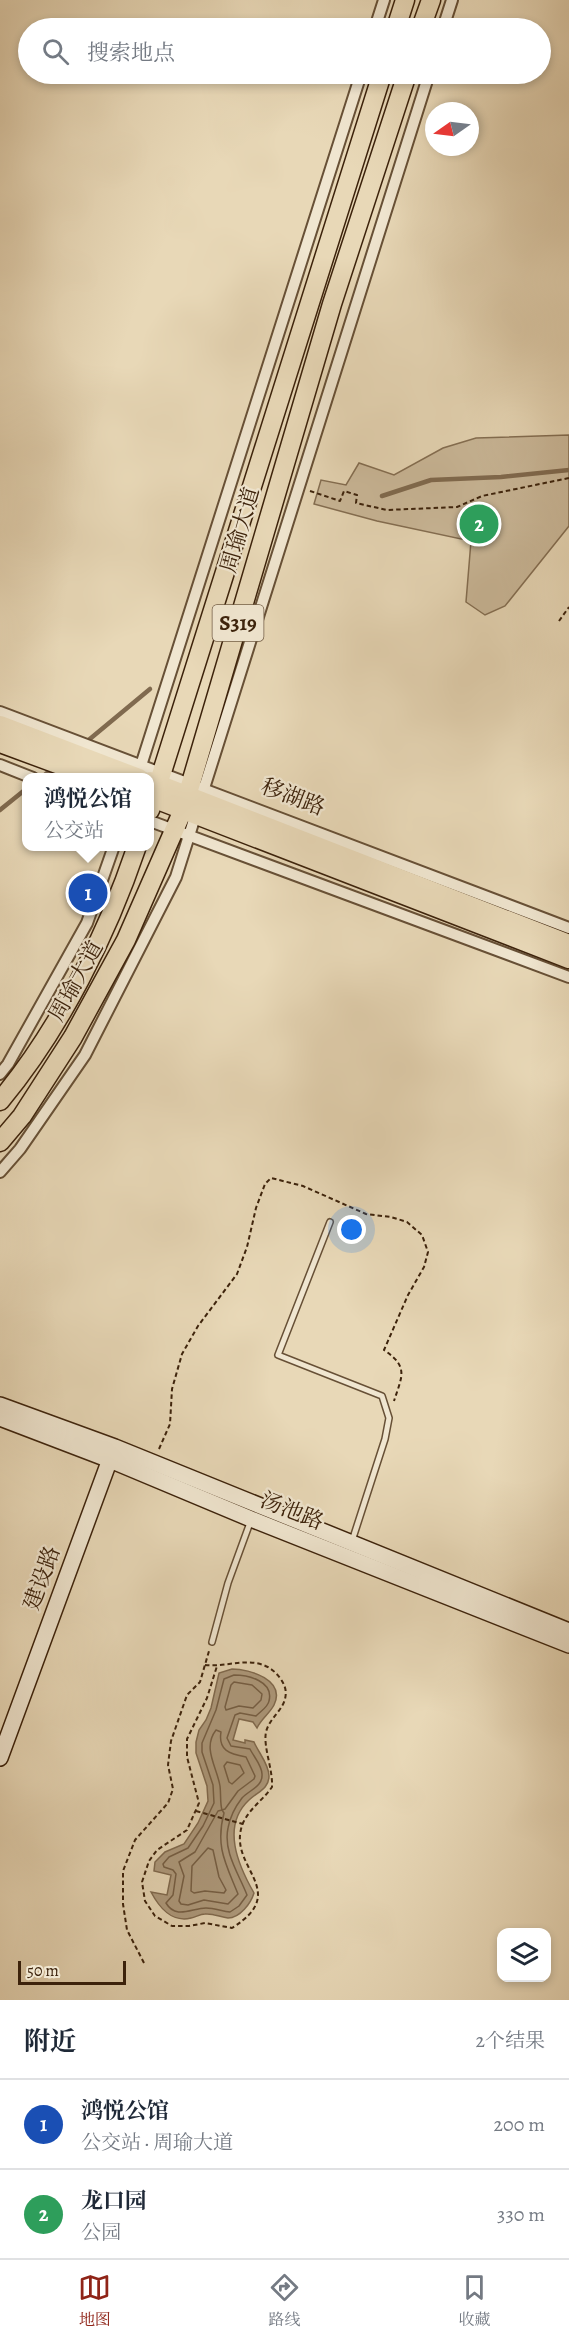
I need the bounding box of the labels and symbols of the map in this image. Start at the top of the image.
north arrow [425,102,479,156]
street label: 周瑜大道 [213,484,267,576]
pin: 2 [460,502,498,546]
road number: S319 [212,605,264,641]
street label: 移湖路 [257,771,329,823]
pin: 1 [68,870,107,916]
street label: 周瑜大道 [42,935,110,1027]
your location [337,1215,366,1244]
street label: 汤池路 [256,1485,328,1537]
street label: 建设路 [17,1542,67,1614]
scale bar [18,1958,126,1986]

